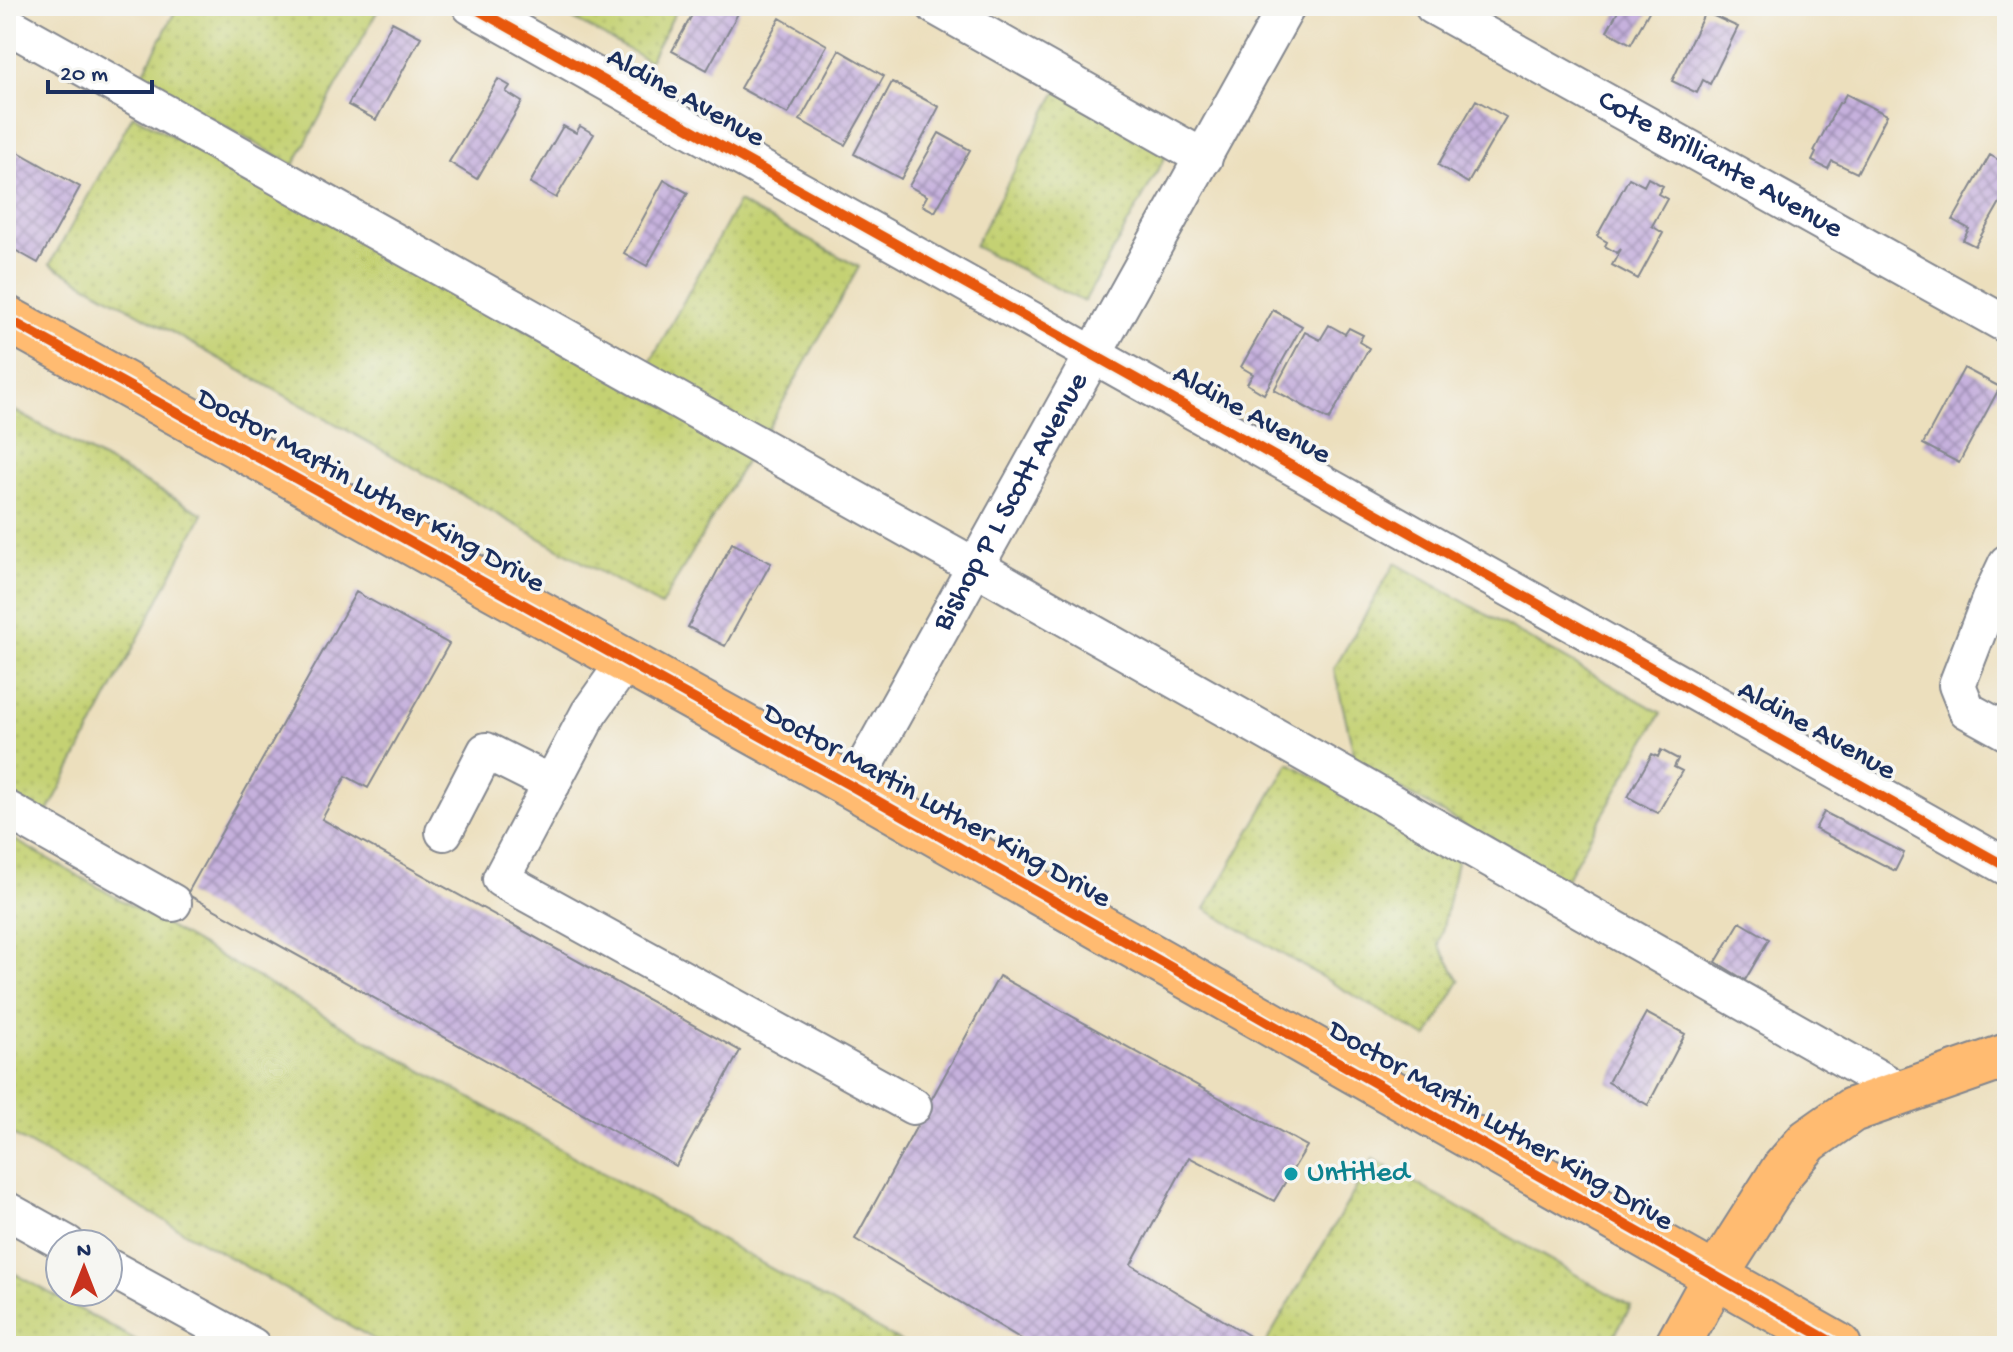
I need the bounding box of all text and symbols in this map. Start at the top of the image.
street label: Aldine Avenue [600,41,771,157]
scale bar [48,44,152,94]
text: 20 m [60,61,108,90]
street label: Cote Brilliante Avenue [1591,83,1849,248]
street label: Aldine Avenue [1166,358,1337,474]
street label: Bishop P L Scott Avenue [925,366,1097,638]
street label: Doctor Martin Luther King Drive [188,381,551,603]
street label: Aldine Avenue [1731,674,1902,790]
street label: Doctor Martin Luther King Drive [754,696,1117,918]
street label: Doctor Martin Luther King Drive [1320,1013,1679,1241]
place label: Untitled [1307,1157,1412,1192]
marker: Untitled [1282,1165,1300,1183]
north arrow [44,1228,124,1308]
text: N [77,1239,91,1265]

